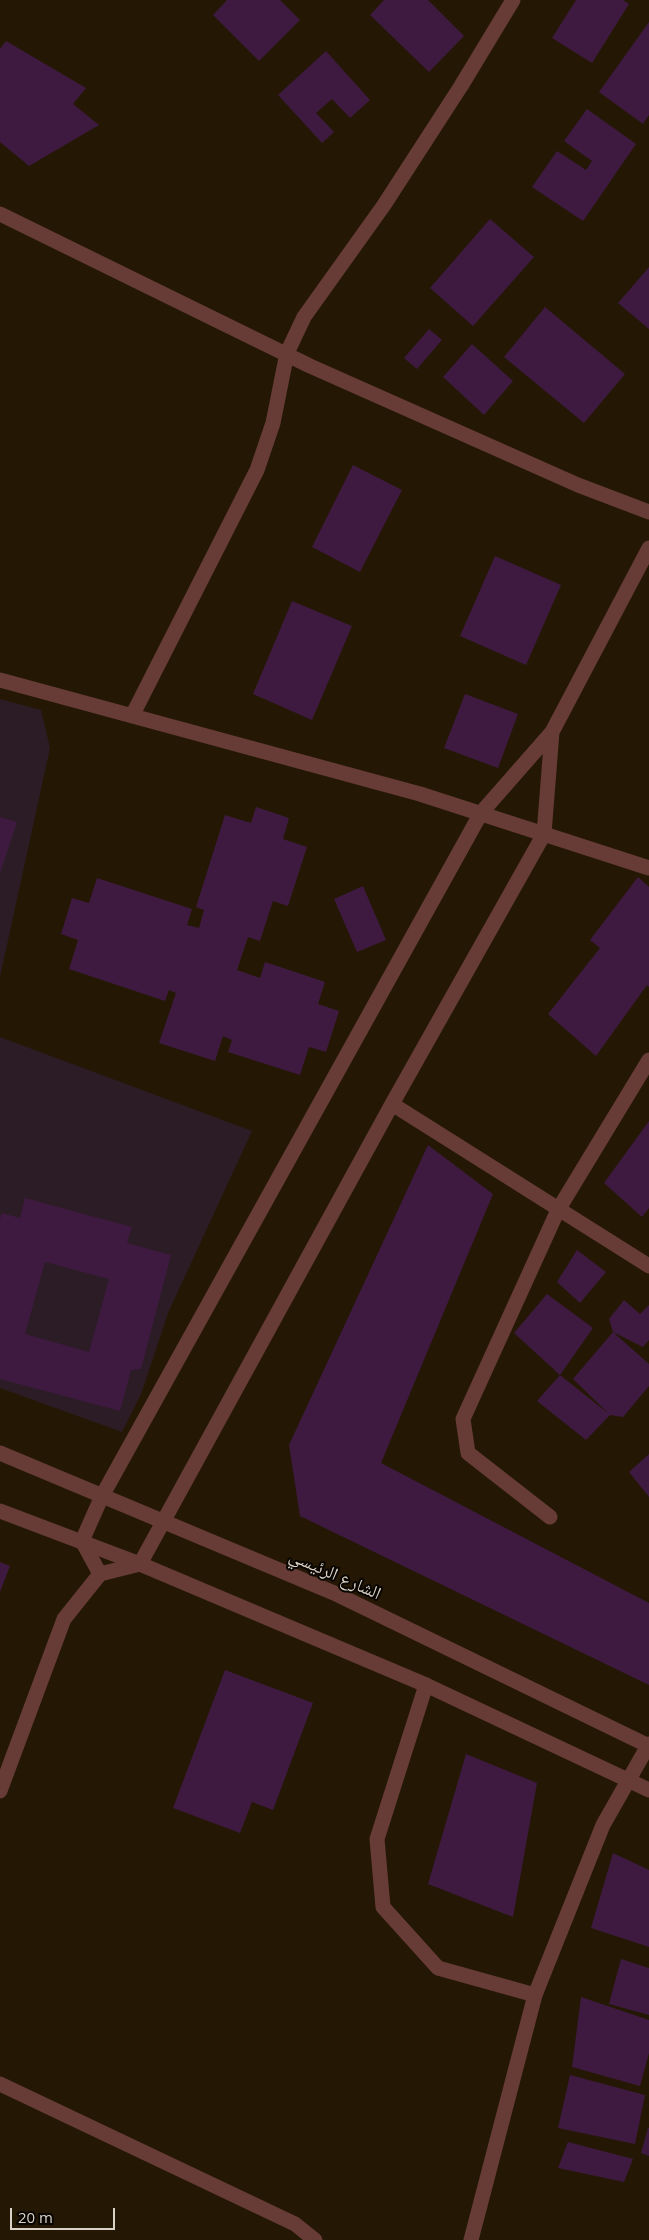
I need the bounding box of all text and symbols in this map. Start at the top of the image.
street label: الشارع الرئيسي [286,1545,384,1605]
scale bar [12,2198,118,2230]
text: 20 m [18,2207,53,2227]

